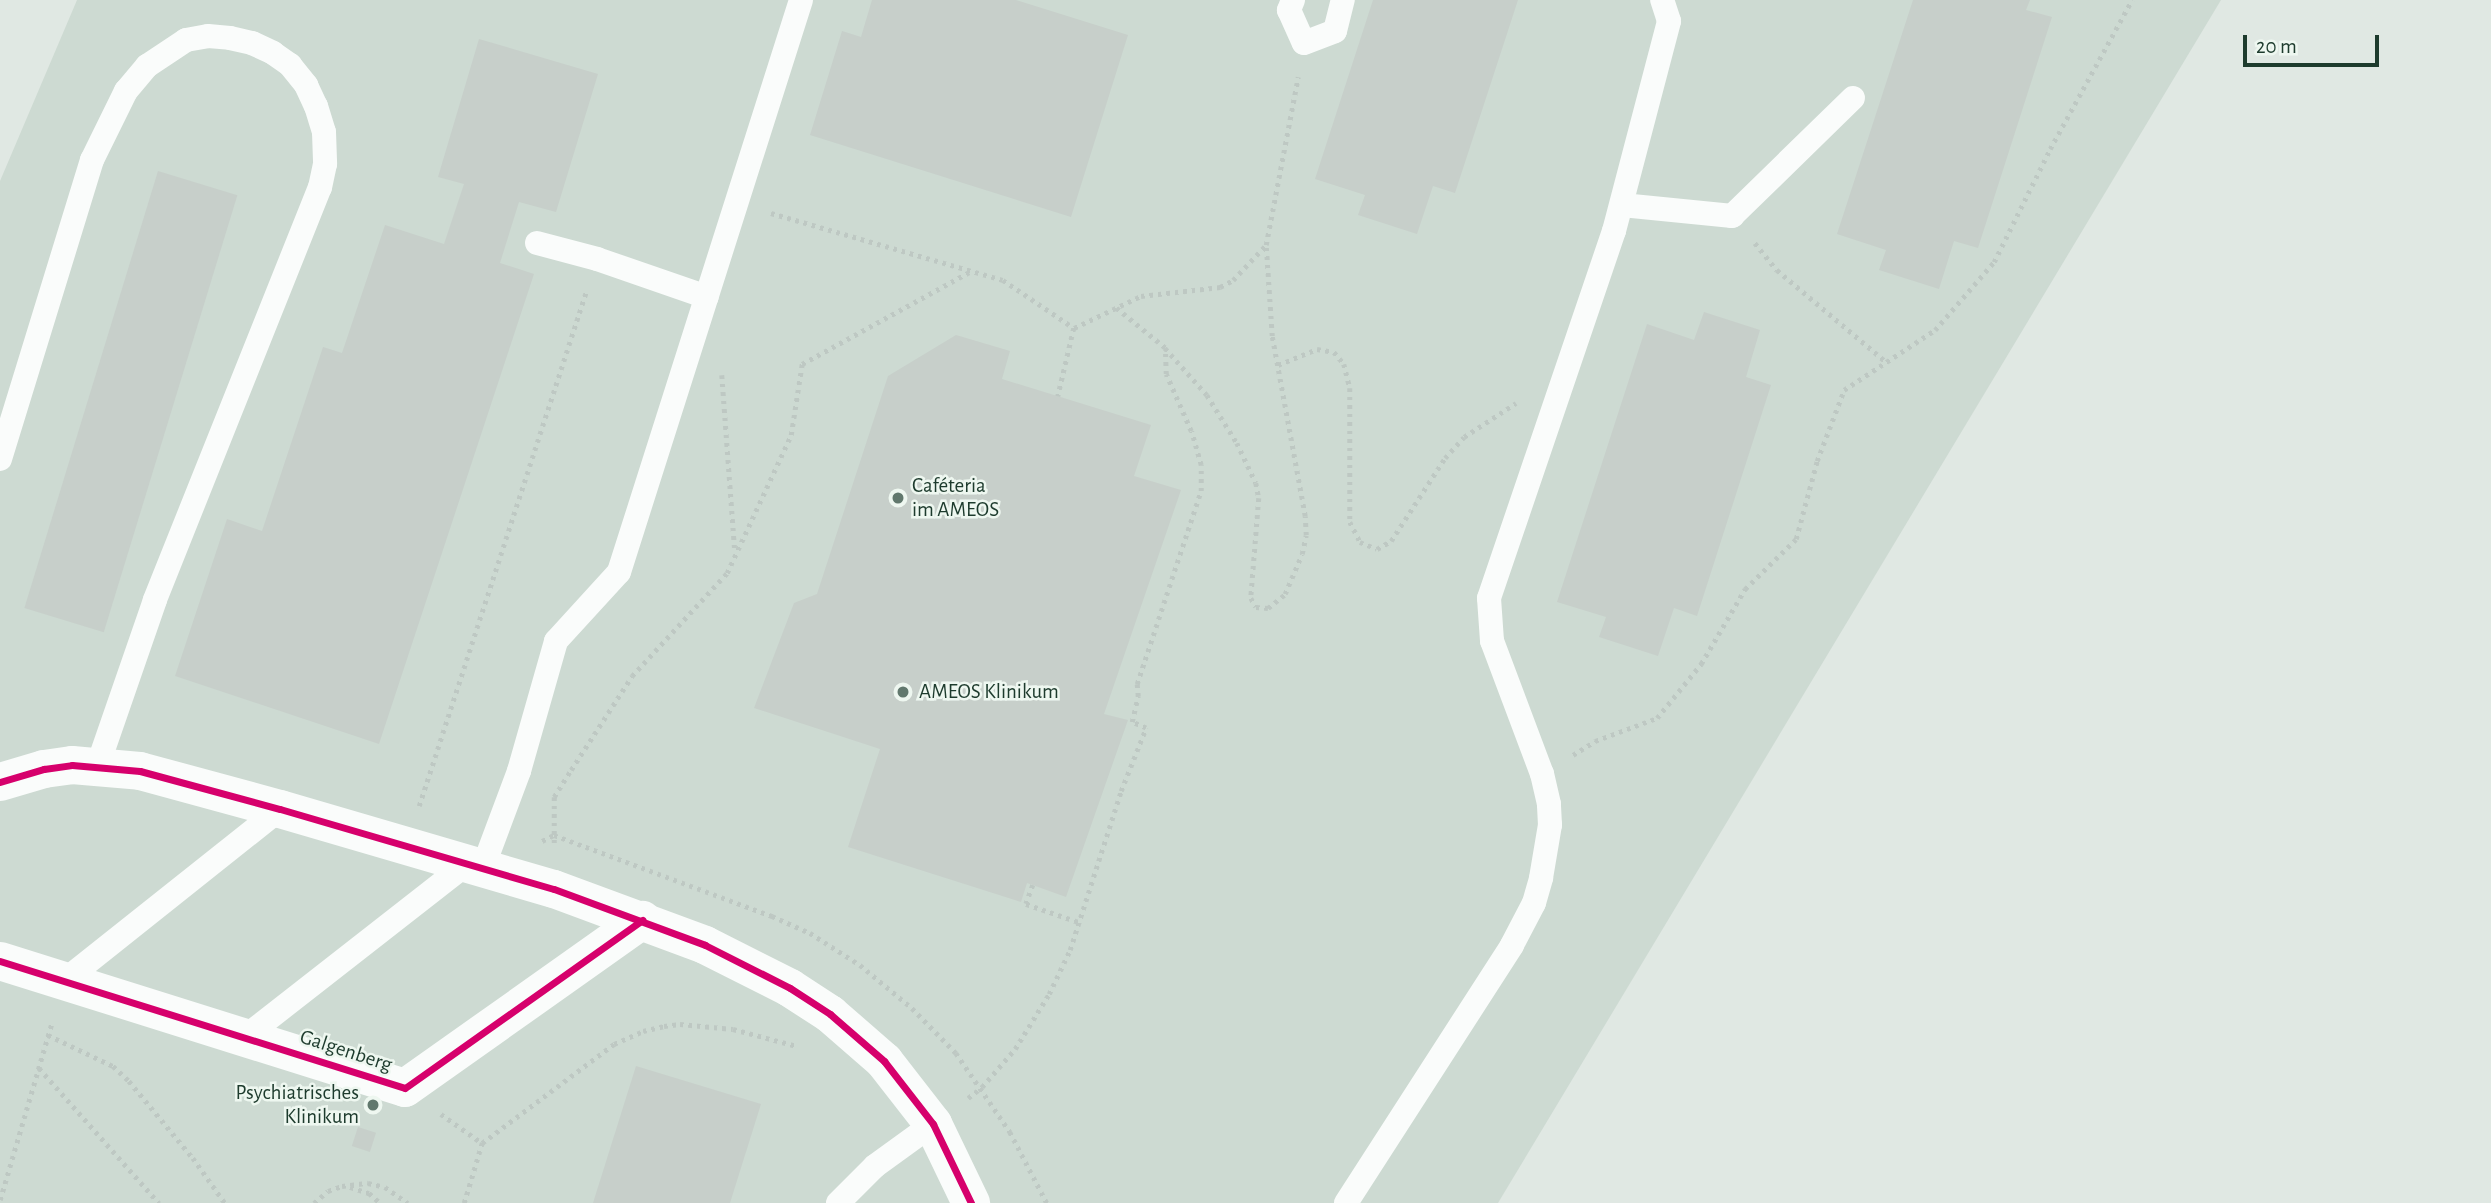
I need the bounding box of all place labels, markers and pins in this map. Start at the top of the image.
place label: Caféteria im AMEOS [912,473,999,523]
marker: Caféteria im AMEOS [890,490,906,506]
place label: AMEOS Klinikum [919,679,1059,705]
marker: AMEOS Klinikum [893,682,913,702]
place label: Psychiatrisches Klinikum [235,1080,359,1130]
marker: Psychiatrisches Klinikum [365,1097,381,1113]

